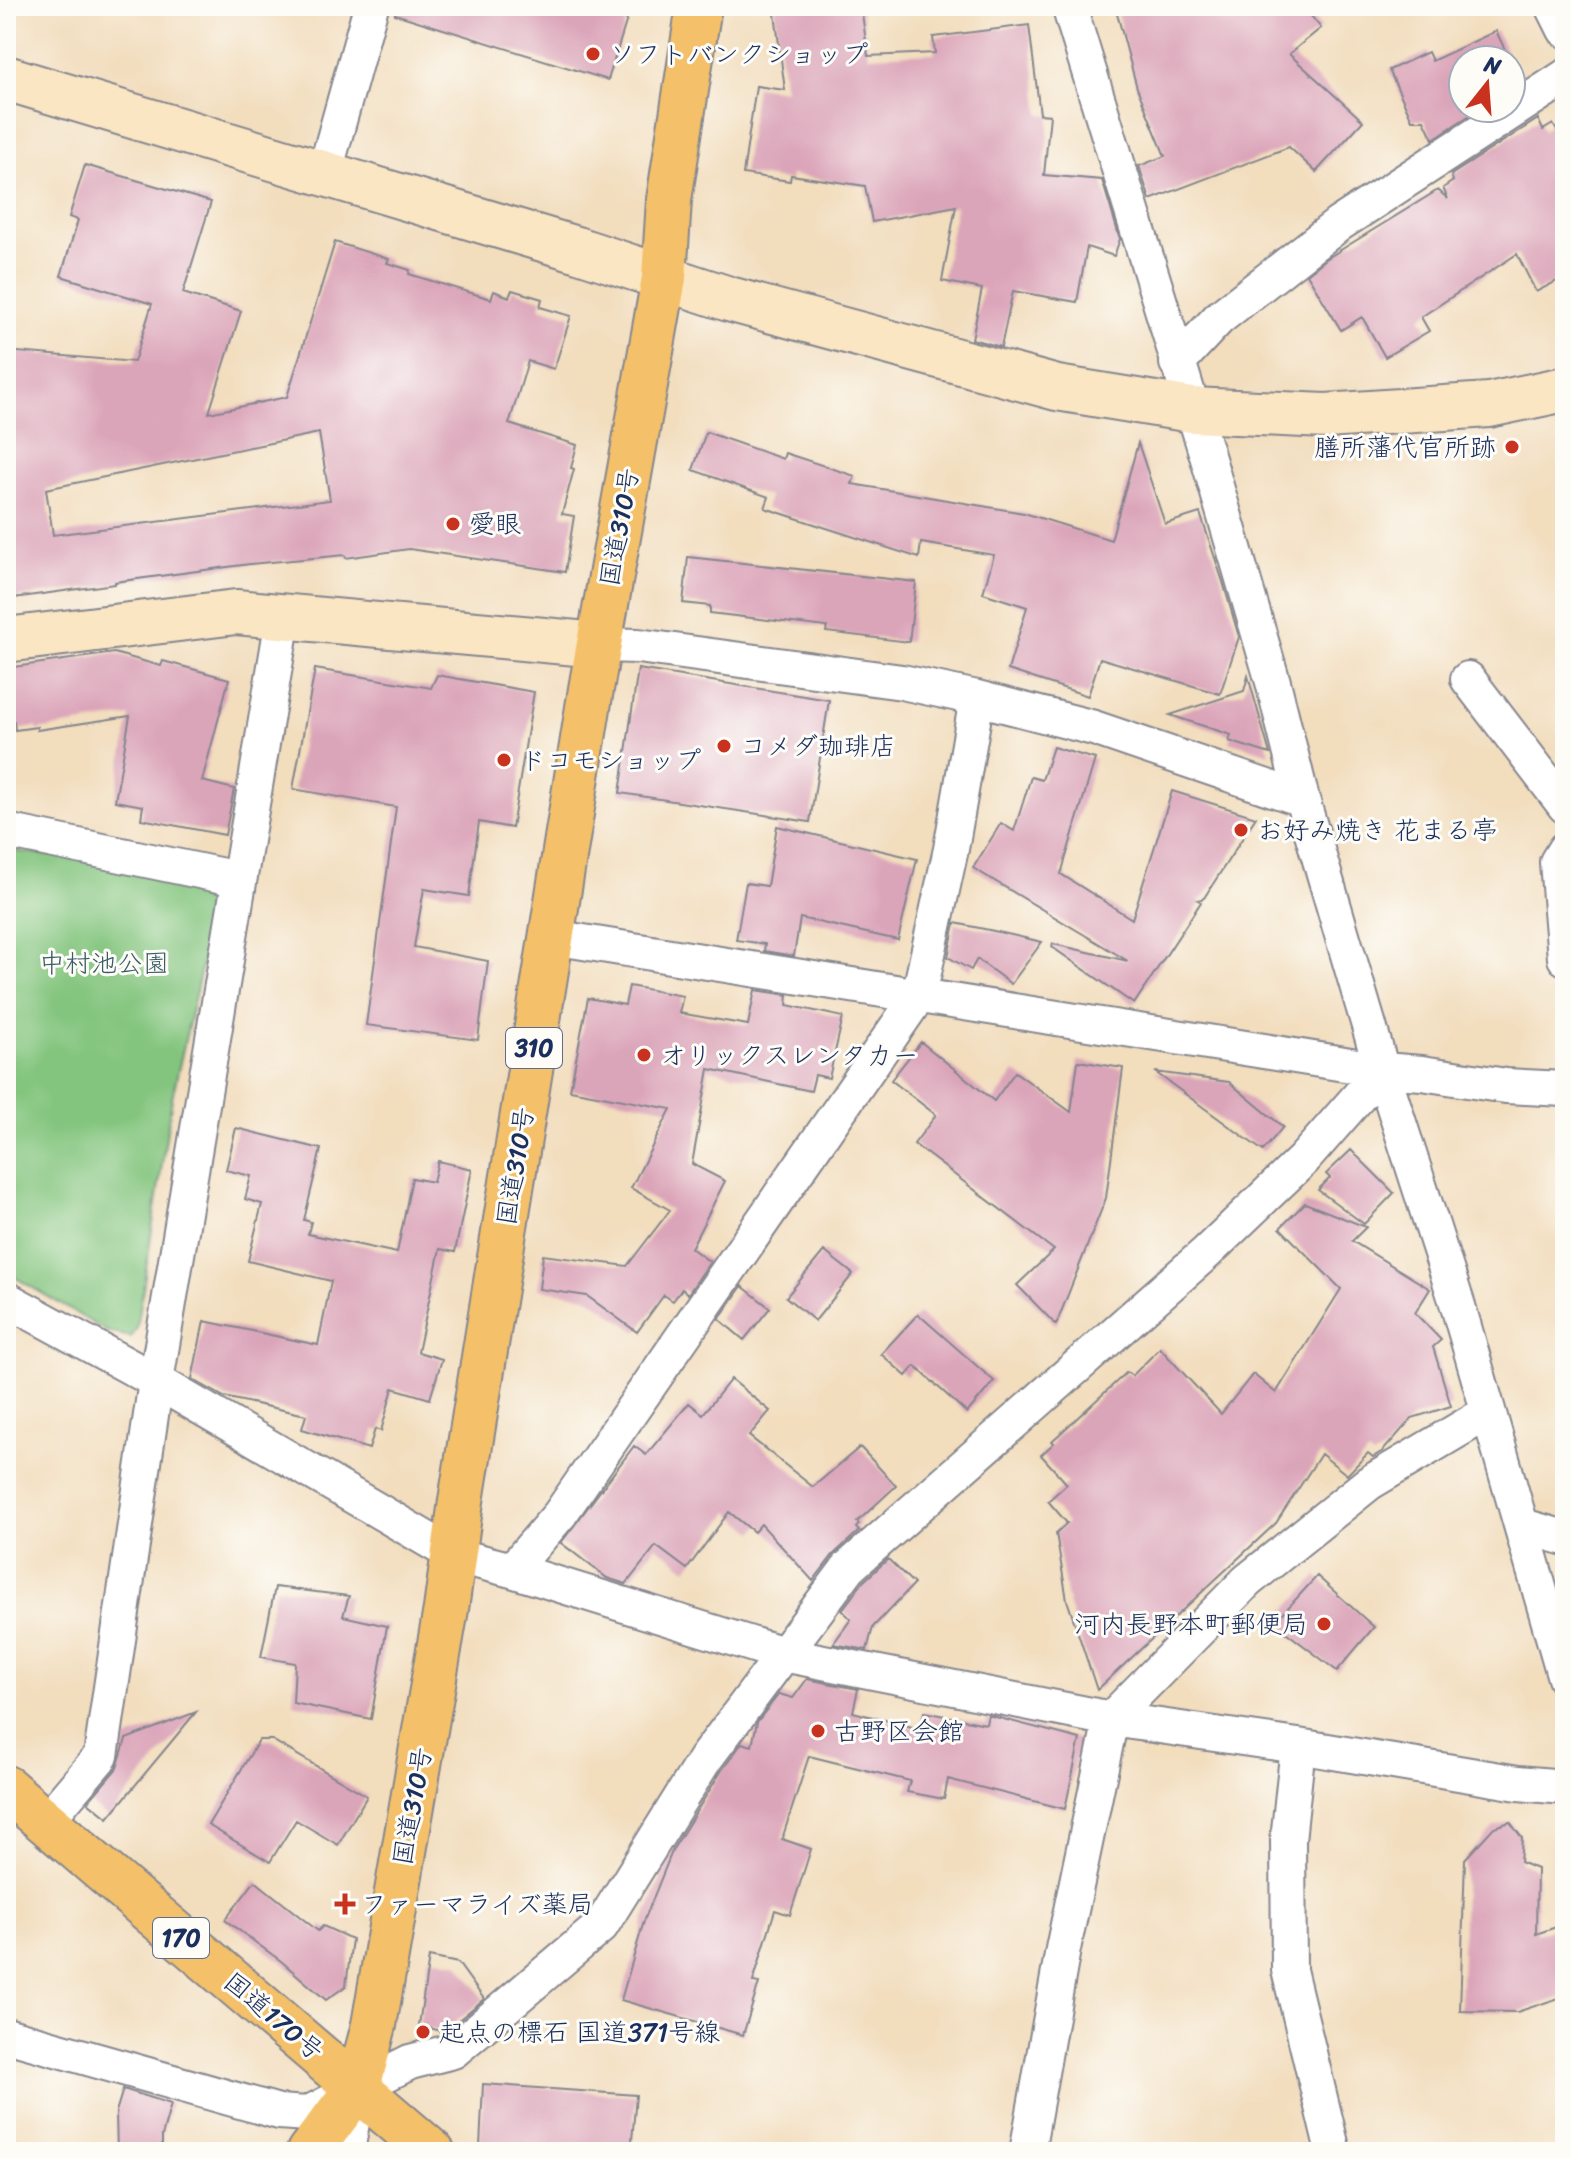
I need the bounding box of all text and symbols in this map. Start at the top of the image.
place label: ソフトバンクショップ [609,31,868,77]
north arrow [1447,44,1527,124]
text: N [1479,44,1506,86]
marker: ソフトバンクショップ [584,45,602,63]
place label: 膳所藩代官所跡 [1314,424,1496,470]
marker: 膳所藩代官所跡 [1503,438,1521,456]
street label: 国道310号 [586,464,652,590]
place label: 愛眼 [469,501,521,547]
marker: 愛眼 [444,515,462,533]
place label: コメダ珈琲店 [740,723,896,769]
place label: ドコモショップ [520,737,701,783]
marker: コメダ珈琲店 [715,737,733,755]
marker: ドコモショップ [495,751,513,769]
place label: お好み焼き 花まる亭 [1257,807,1498,853]
marker: お好み焼き 花まる亭 [1232,821,1250,839]
park label: 中村池公園 [39,940,169,986]
road number: 310 [506,1028,562,1068]
place label: オリックスレンタカー [660,1032,918,1078]
marker: オリックスレンタカー [635,1046,653,1064]
street label: 国道310号 [483,1103,547,1229]
place label: 河内長野本町郵便局 [1074,1601,1308,1647]
marker: 河内長野本町郵便局 [1315,1615,1333,1633]
place label: 古野区会館 [834,1708,964,1754]
marker: 古野区会館 [809,1722,827,1740]
street label: 国道310号 [379,1743,445,1869]
place label: ファーマライズ薬局 [361,1881,593,1927]
marker: ファーマライズ薬局 [336,1895,354,1913]
road number: 170 [153,1918,209,1958]
street label: 国道170号 [213,1960,335,2072]
place label: 起点の標石 国道371号線 [439,2009,720,2055]
marker: 起点の標石 国道371号線 [414,2023,432,2041]

